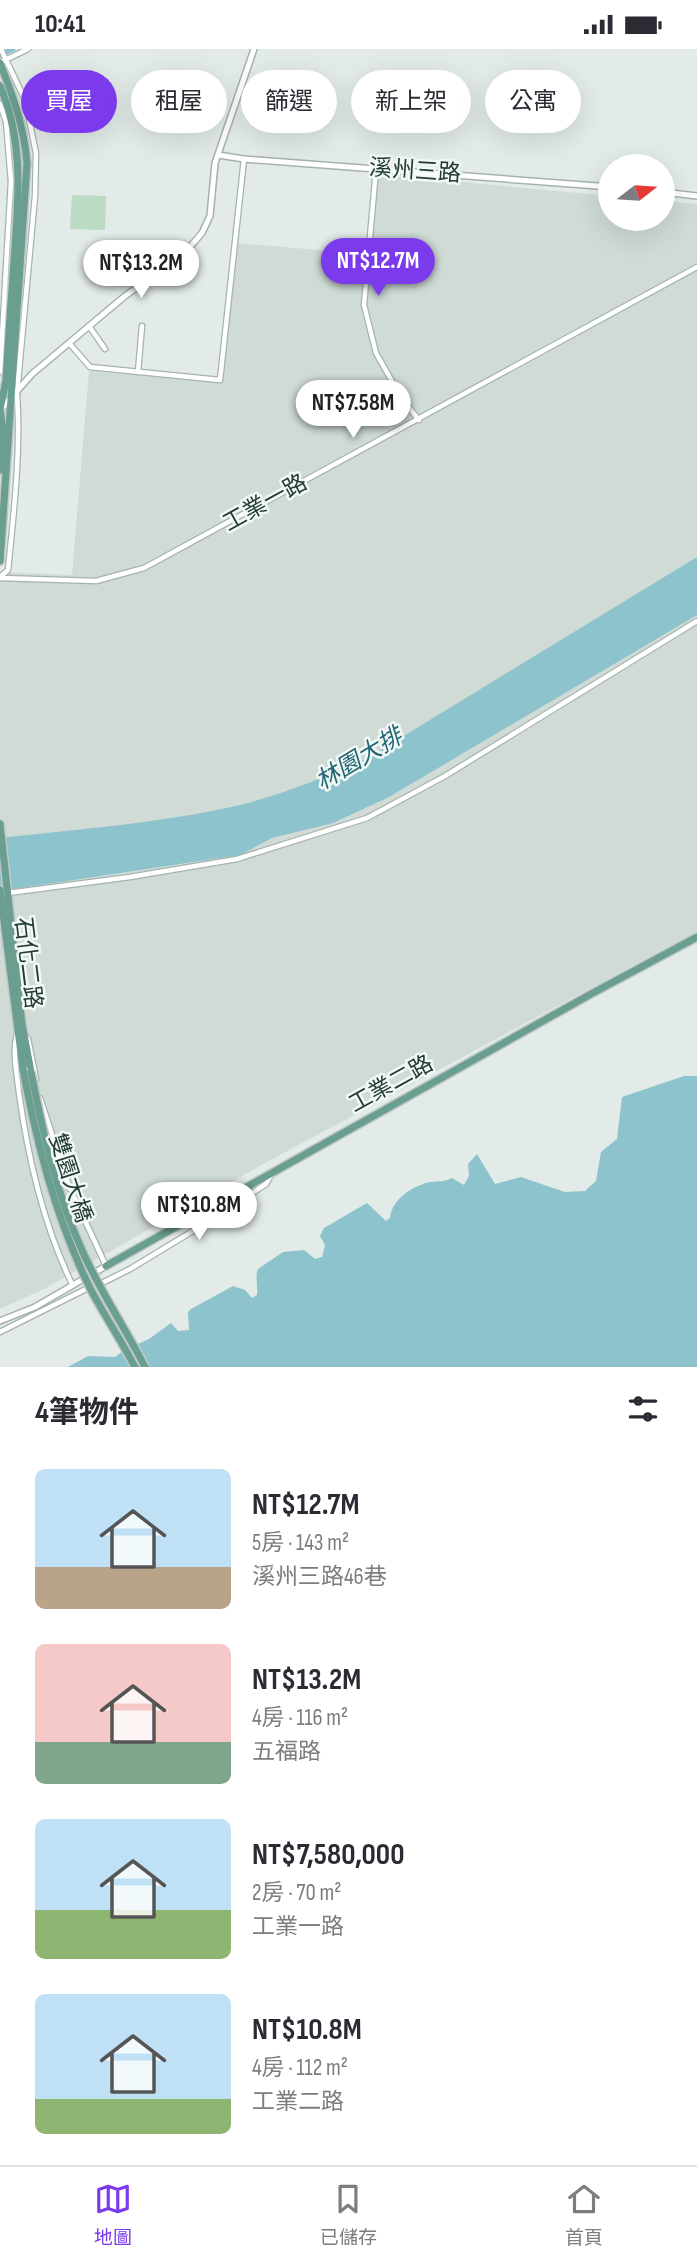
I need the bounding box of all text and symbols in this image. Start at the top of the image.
text: 10:41 [35,9,85,40]
chip: 買屋 [21,70,117,133]
chip: 租屋 [131,70,227,133]
chip: 篩選 [241,70,337,133]
chip: 新上架 [351,70,471,133]
chip: 公寓 [485,70,581,133]
street label: 溪州三路 [368,154,462,188]
north arrow [598,154,676,231]
map controls [598,154,675,231]
pin: NT$12.7M [306,239,450,298]
pin: NT$13.2M [69,240,213,300]
text: NT$12.7M [337,247,419,275]
text: NT$13.2M [99,249,183,277]
pin: NT$7.58M [281,381,425,440]
text: NT$7.58M [312,389,394,417]
street label: 工業一路 [218,468,312,538]
water label: 林園大排 [310,720,410,796]
street label: 石化二路 [8,916,48,1010]
street label: 工業二路 [344,1049,438,1119]
street label: 雙園大橋 [42,1130,98,1226]
pin: NT$10.8M [127,1183,271,1242]
text: NT$10.8M [157,1191,241,1219]
icon: filters [624,1390,662,1428]
text: 4筆物件 [35,1395,139,1431]
text: NT$12.7M [252,1487,359,1523]
icon: home [91,1497,175,1581]
text: 5房 · 143 m² [252,1529,349,1557]
text: 溪州三路46巷 [252,1563,387,1591]
text: NT$13.2M [252,1662,361,1698]
icon: home [91,1672,175,1756]
text: 4房 · 116 m² [252,1704,348,1732]
text: 五福路 [252,1738,321,1766]
text: NT$7,580,000 [252,1837,404,1873]
icon: home [91,1847,175,1931]
text: 2房 · 70 m² [252,1879,341,1907]
text: 工業一路 [252,1913,344,1941]
text: NT$10.8M [252,2012,362,2048]
icon: home [91,2022,175,2106]
text: 4房 · 112 m² [252,2054,348,2082]
text: 工業二路 [252,2088,344,2116]
tab: 地圖 [94,2180,132,2250]
tab: 已儲存 [320,2180,377,2250]
tab: 首頁 [565,2180,603,2250]

